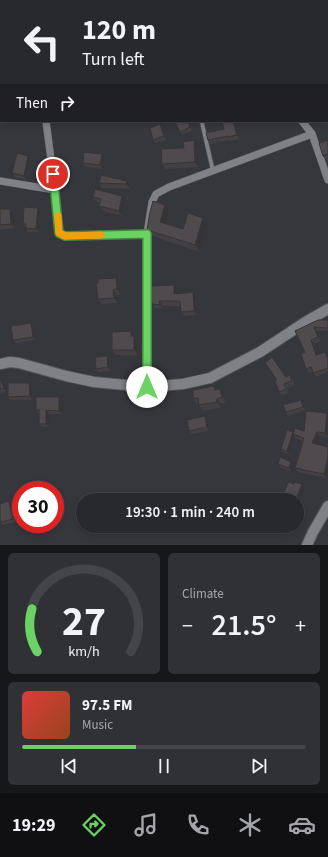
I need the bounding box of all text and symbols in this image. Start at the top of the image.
text: 120 m [82,10,156,50]
icon: left [16,16,68,68]
text: Turn left [82,47,144,72]
icon: right [56,92,78,114]
text: Then [16,93,48,114]
pin [36,157,70,191]
icon: arrive [42,163,64,185]
position arrow [126,366,168,408]
speed limit sign: 30 [12,481,64,533]
text: 19:30 · 1 min · 240 m [125,502,255,523]
text: Climate [182,585,224,603]
text: 27 [62,591,106,651]
text: 21.5° [212,604,276,647]
text: − [182,610,193,642]
text: + [295,610,306,642]
text: km/h [68,640,100,661]
text: 97.5 FM [82,695,133,716]
text: Music [82,716,113,734]
icon: previous [58,755,80,777]
icon: pause [153,755,175,777]
icon: next [248,755,270,777]
icon: directions [80,811,108,839]
icon: music [132,811,160,839]
icon: phone [184,811,212,839]
icon: climate [236,811,264,839]
icon: car [288,811,316,839]
text: 19:29 [12,813,55,838]

